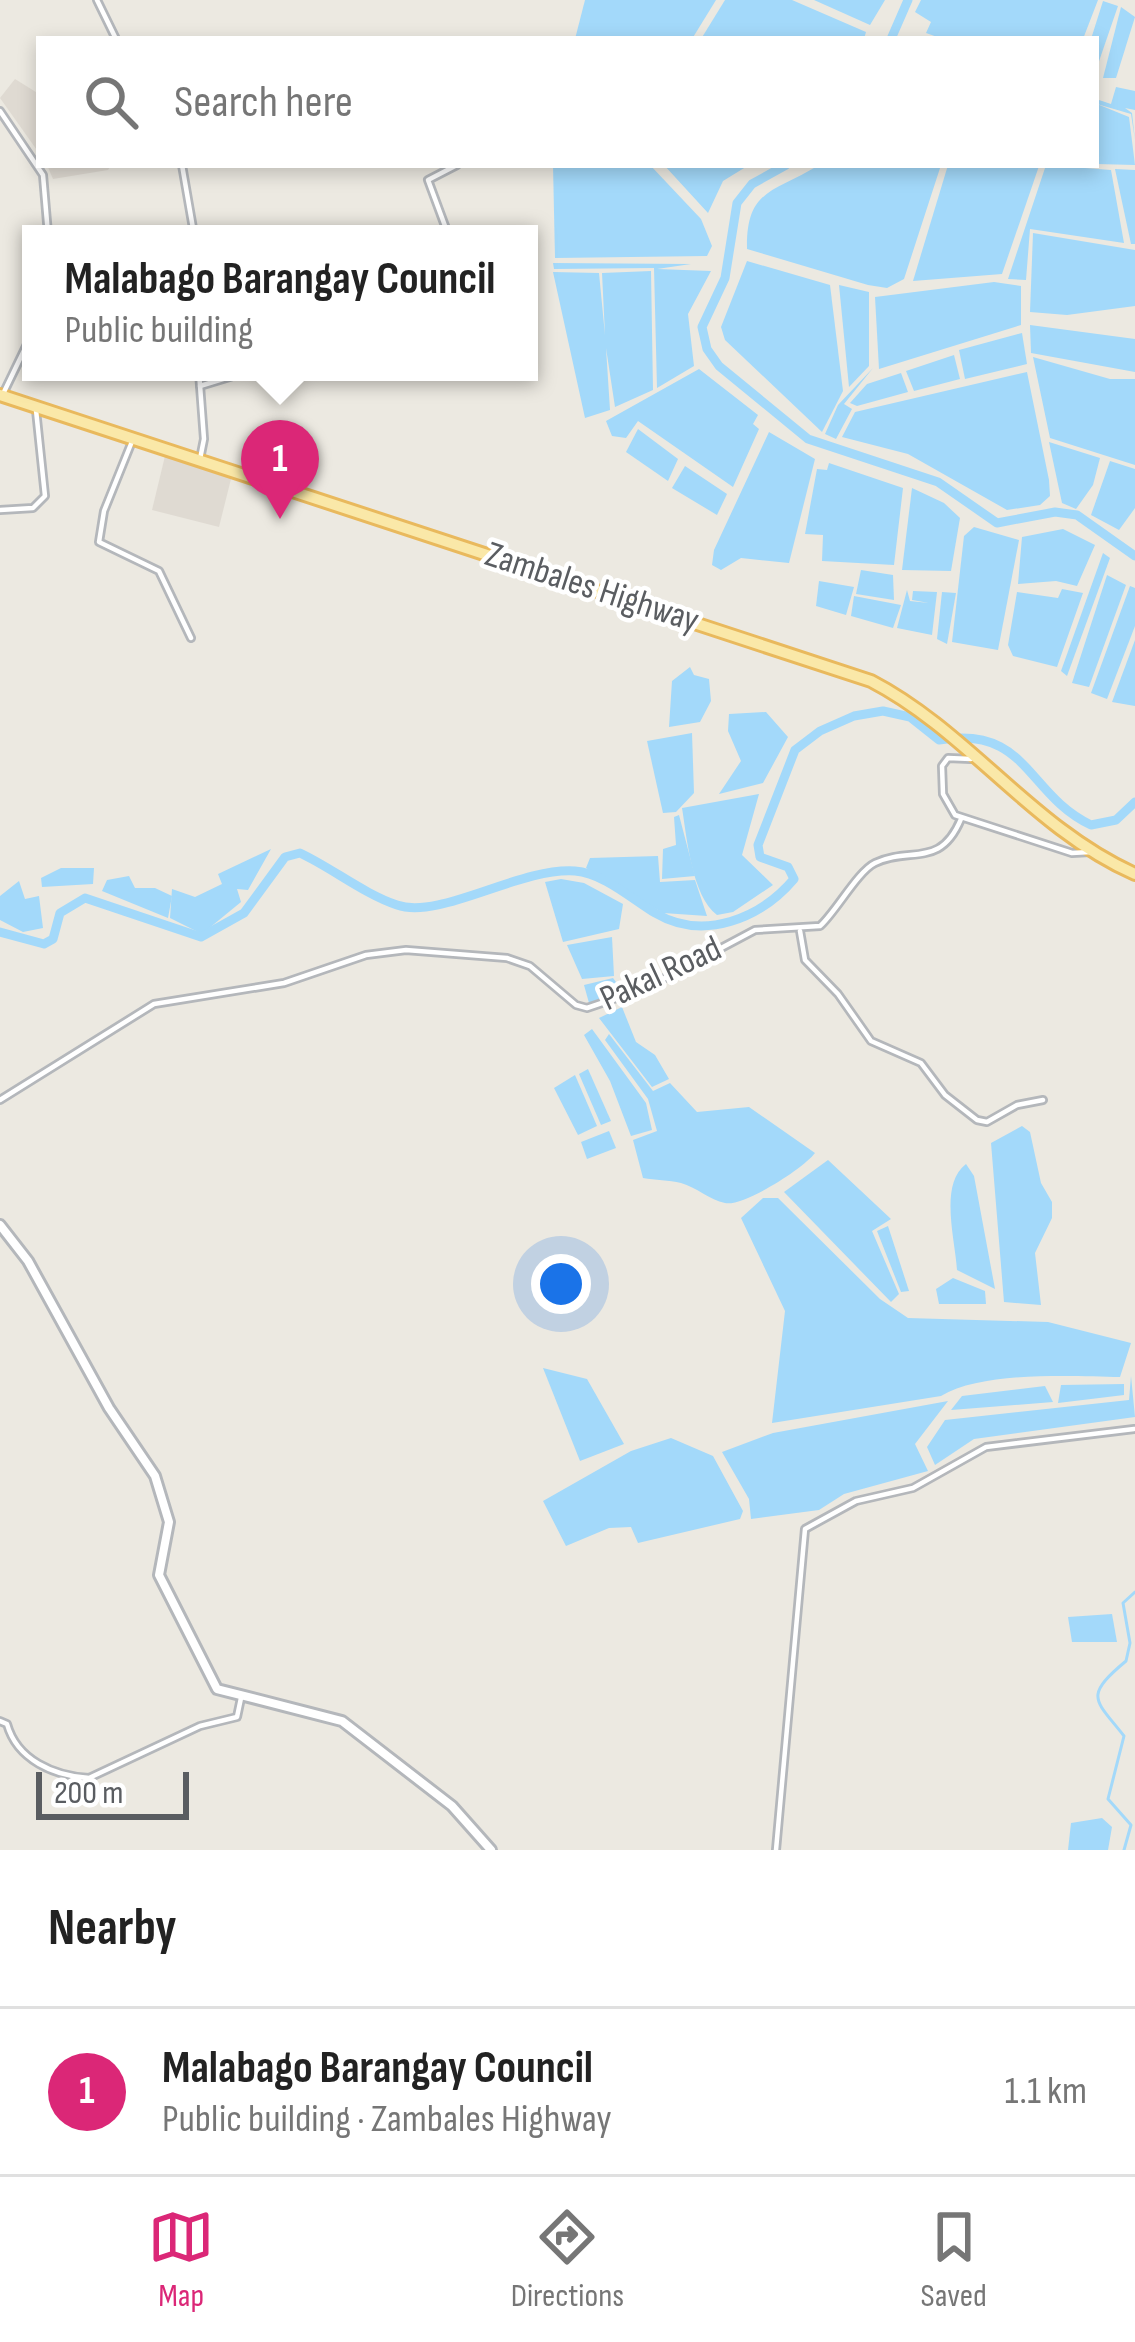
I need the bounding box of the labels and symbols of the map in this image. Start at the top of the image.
pin: 1 [241,420,319,519]
street label: Zambales Highway [480,533,704,643]
street label: Pakal Road [594,927,728,1021]
your location [531,1254,591,1314]
scale bar [36,1766,189,1819]

